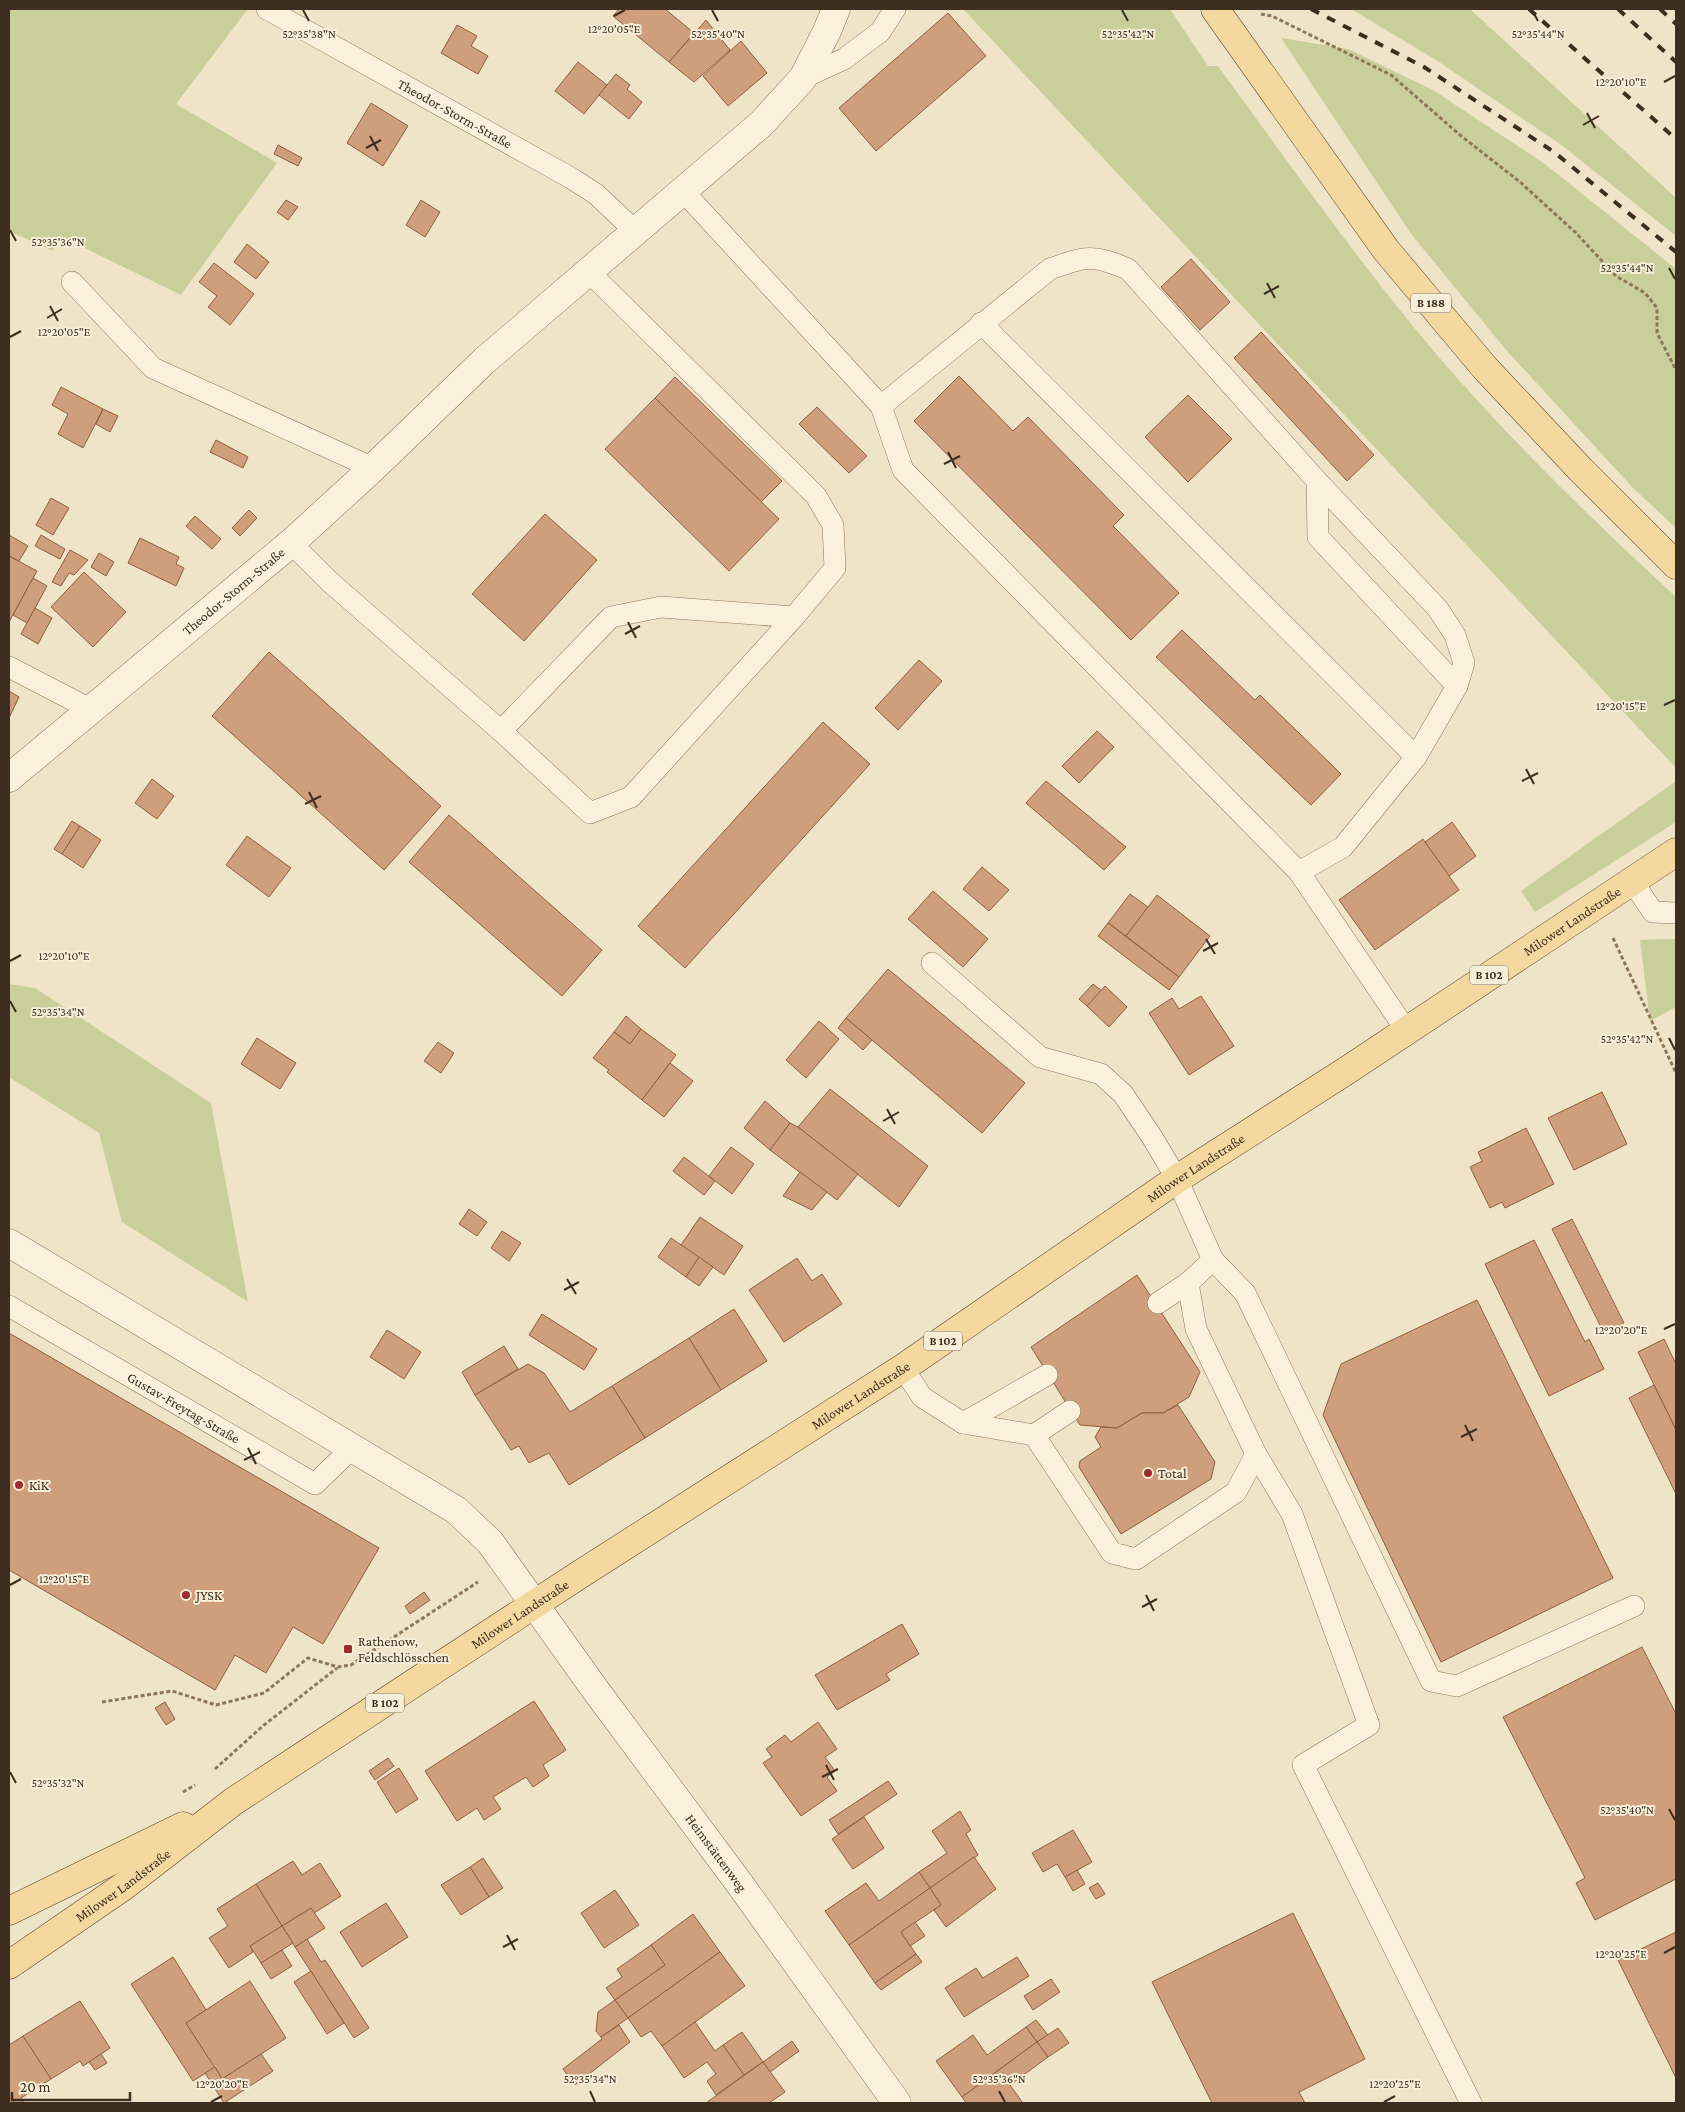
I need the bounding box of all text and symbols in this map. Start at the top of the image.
text: 12°20'05"E [588,22,641,36]
text: 52°35'38"N [282,27,336,41]
text: 52°35'40"N [691,27,745,41]
text: 52°35'42"N [1102,27,1155,41]
text: 52°35'44"N [1511,27,1565,41]
street label: Theodor-Storm-Straße [395,75,515,152]
text: 12°20'10"E [1596,75,1647,89]
text: 52°35'36"N [31,235,85,249]
text: 52°35'44"N [1600,261,1654,275]
road number: B 188 [1411,294,1451,312]
text: 12°20'05"E [38,325,91,339]
street label: Theodor-Storm-Straße [179,544,288,638]
text: 12°20'15"E [1596,699,1646,713]
street label: Milower Landstraße [1520,883,1624,959]
text: 12°20'10"E [39,949,90,963]
road number: B 102 [1470,966,1508,984]
text: 52°35'34"N [31,1005,85,1019]
text: 52°35'42"N [1601,1032,1654,1046]
street label: Milower Landstraße [1144,1130,1247,1205]
text: 12°20'20"E [1595,1323,1648,1337]
road number: B 102 [924,1332,962,1350]
street label: Milower Landstraße [808,1358,913,1432]
street label: Gustav-Freytag-Straße [124,1369,243,1447]
place label: Total [1158,1465,1187,1481]
marker: Total [1142,1467,1154,1479]
place label: KiK [29,1477,50,1493]
marker: KiK [13,1479,25,1491]
text: 12°20'15"E [39,1572,89,1586]
street label: Milower Landstraße [468,1576,571,1652]
place label: JYSK [194,1587,223,1603]
marker: JYSK [180,1589,192,1601]
place label: Rathenow, Feldschlösschen [358,1633,450,1665]
marker: Rathenow, Feldschlösschen [342,1643,354,1655]
road number: B 102 [366,1694,404,1712]
text: 52°35'32"N [32,1776,85,1790]
text: 52°35'40"N [1600,1803,1654,1817]
street label: Heimstättenweg [682,1811,751,1895]
street label: Milower Landstraße [72,1845,173,1925]
text: 12°20'25"E [1595,1947,1647,1961]
scale bar [12,2070,130,2102]
text: 52°35'34"N [563,2072,617,2086]
text: 52°35'36"N [972,2072,1026,2086]
text: 12°20'20"E [196,2077,249,2091]
text: 12°20'25"E [1369,2077,1421,2091]
text: 20 m [20,2079,51,2095]

